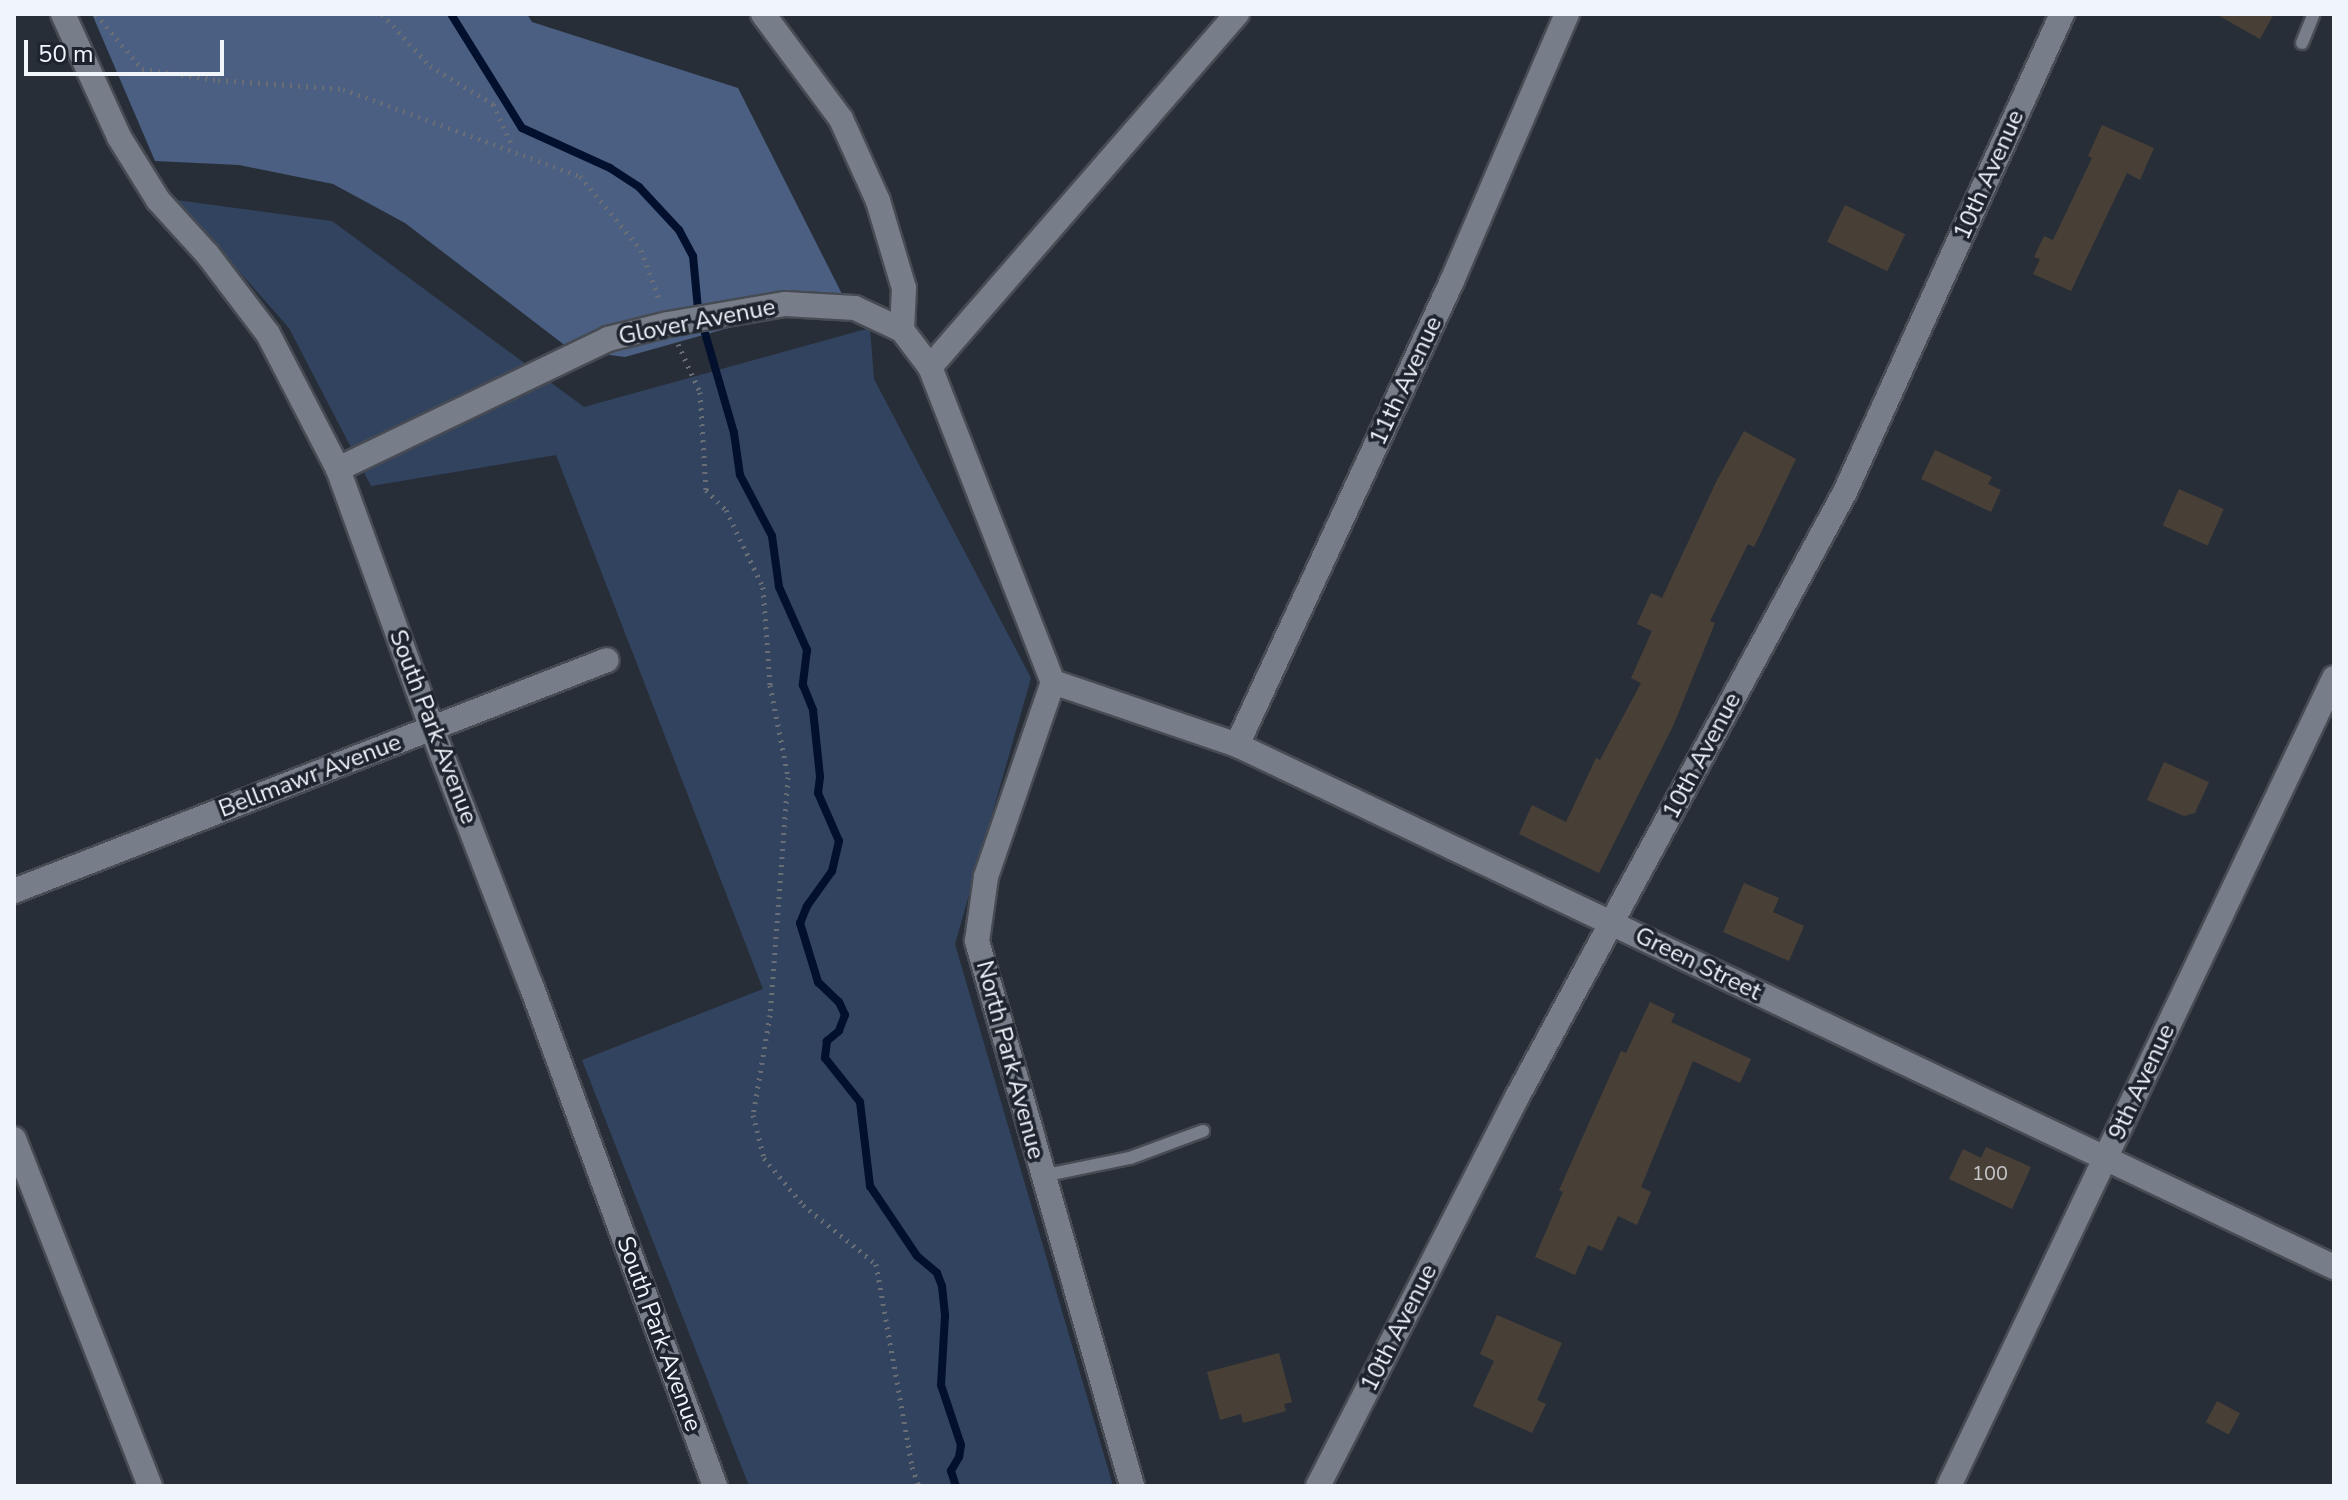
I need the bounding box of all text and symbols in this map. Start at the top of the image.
scale bar [28,24,228,74]
text: 50 m [38,38,94,70]
street label: 10th Avenue [1948,106,2030,244]
street label: Glover Avenue [616,293,778,351]
street label: 11th Avenue [1364,312,1448,450]
street label: South Park Avenue [383,626,483,828]
street label: 10th Avenue [1657,688,1747,824]
street label: Bellmawr Avenue [215,728,405,824]
street label: Green Street [1630,921,1766,1007]
street label: North Park Avenue [970,958,1050,1162]
street label: 9th Avenue [2103,1020,2181,1144]
house number: 100 [1972,1161,2008,1185]
street label: South Park Avenue [610,1233,708,1435]
street label: 10th Avenue [1355,1260,1443,1396]

